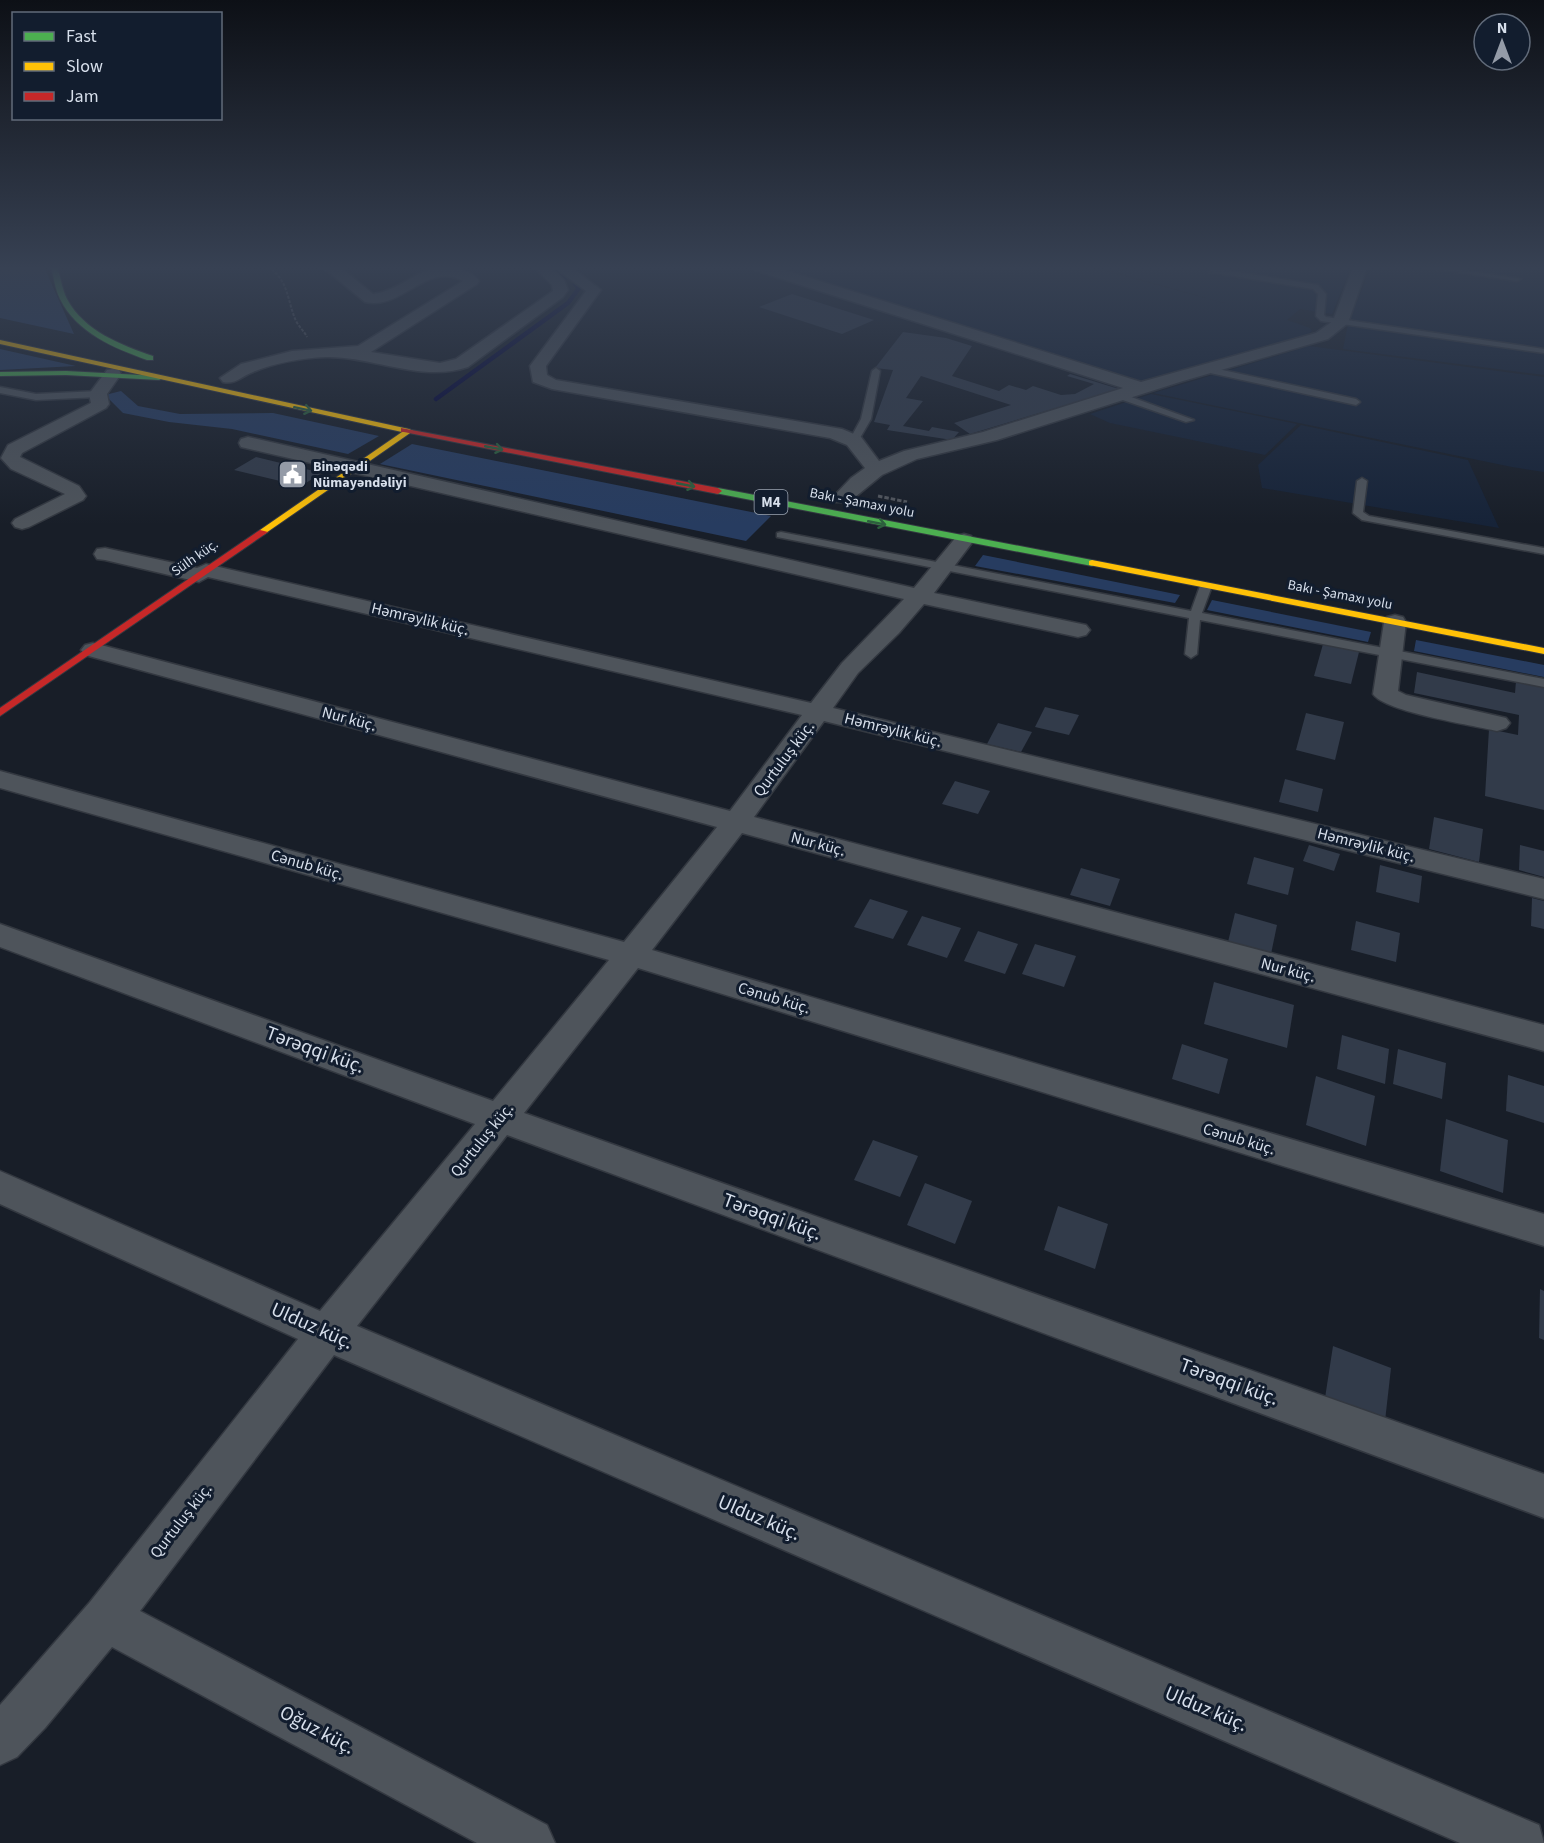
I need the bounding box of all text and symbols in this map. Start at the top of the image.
legend [12,12,222,120]
north arrow [1472,12,1532,72]
text: N [1497,17,1507,39]
text: Fast [66,24,97,49]
text: Slow [66,54,103,79]
text: Jam [66,84,99,109]
one-way arrow [293,404,312,415]
one-way arrow [484,443,503,454]
place label: Binəqədi Nümayəndəliyi [313,457,407,493]
public building icon: Binəqədi Nümayəndəliyi [276,459,308,491]
one-way arrow [676,480,695,492]
street label: Bakı - Şamaxı yolu [808,483,916,523]
road number: M4 [754,490,788,514]
one-way arrow [867,518,886,529]
street label: Sülh küç. [167,535,223,581]
street label: Bakı - Şamaxı yolu [1286,575,1394,615]
street label: Həmrəylik küç. [369,597,471,641]
street label: Nur küç. [319,701,379,737]
street label: Həmrəylik küç. [842,707,944,753]
street label: Qurtuluş küç. [748,717,820,801]
street label: Həmrəylik küç. [1315,822,1417,868]
street label: Nur küç. [788,826,848,862]
street label: Cənub küç. [268,844,346,886]
street label: Nur küç. [1258,952,1318,988]
street label: Cənub küç. [735,977,813,1019]
street label: Tərəqqi küç. [262,1019,368,1081]
street label: Qurtuluş küç. [445,1098,519,1182]
street label: Cənub küç. [1200,1118,1278,1160]
street label: Tərəqqi küç. [719,1186,825,1248]
street label: Ulduz küç. [267,1295,357,1357]
street label: Tərəqqi küç. [1176,1351,1282,1413]
street label: Qurtuluş küç. [145,1479,217,1563]
street label: Ulduz küç. [713,1488,805,1548]
street label: Ulduz küç. [1160,1679,1252,1739]
street label: Oğuz küç. [275,1699,359,1761]

